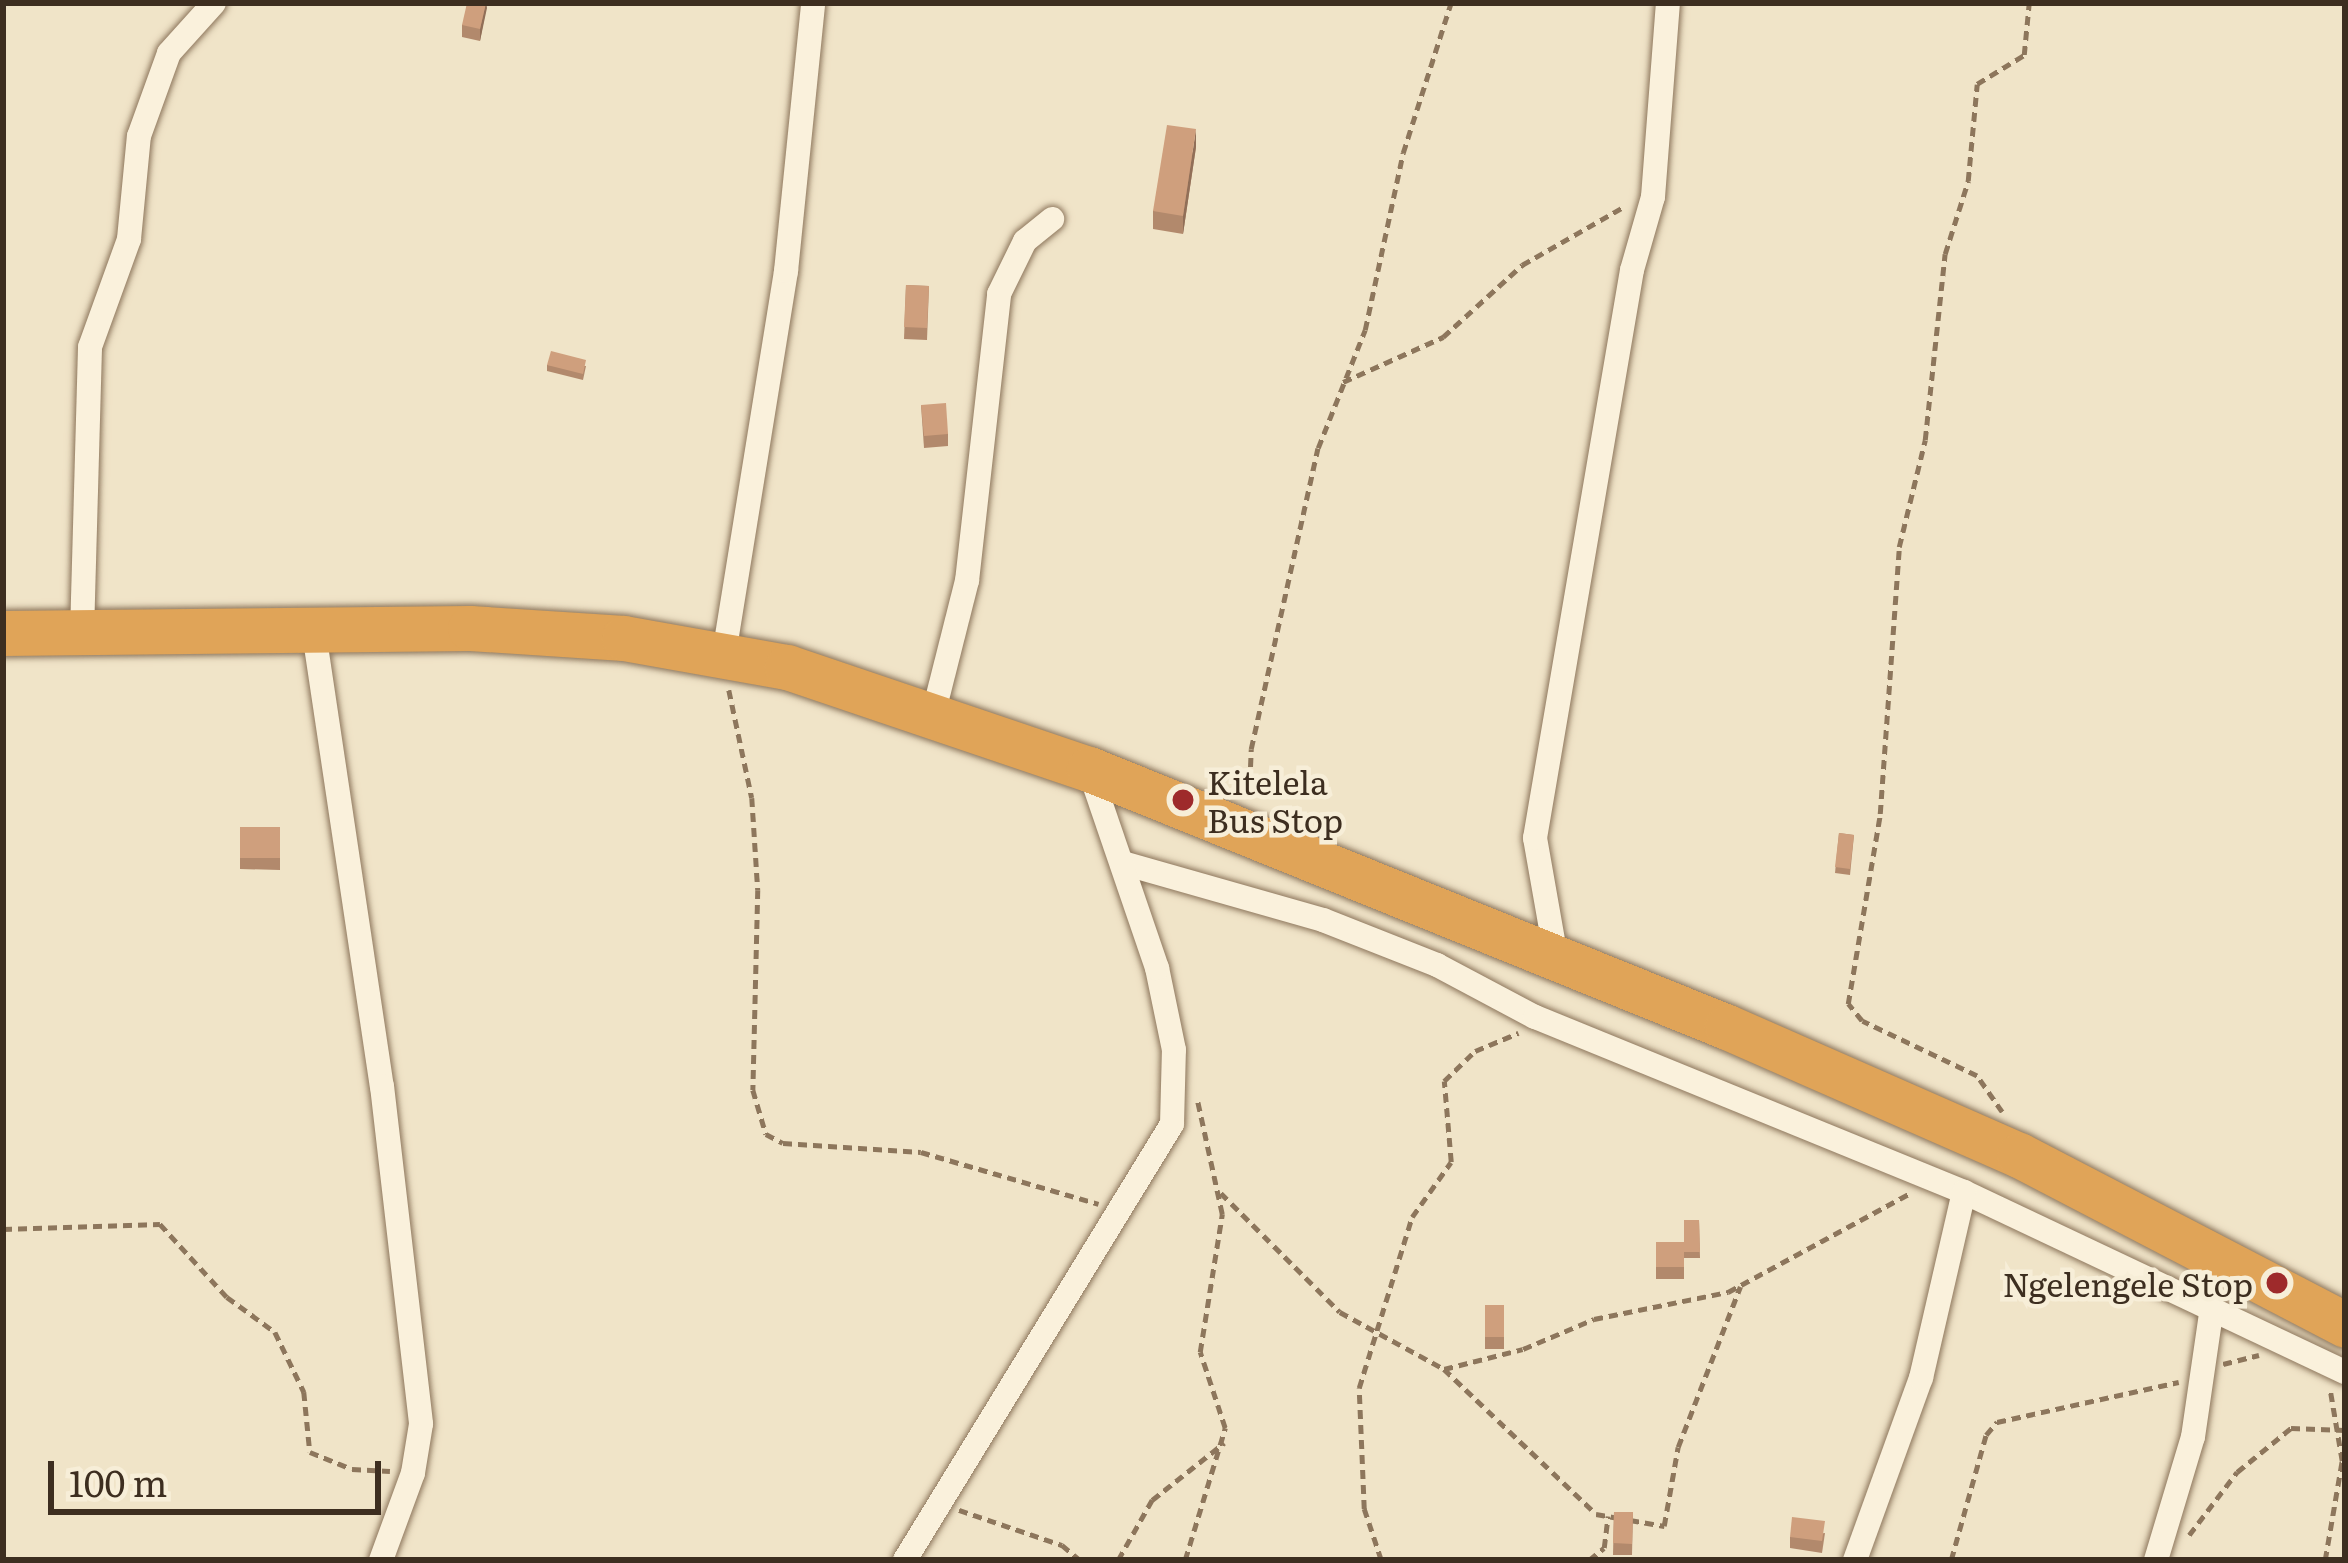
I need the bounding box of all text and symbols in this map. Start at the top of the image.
place label: Kitelela Bus Stop [1207,761,1343,839]
marker: Kitelela Bus Stop [1170,787,1196,813]
place label: Ngelengele Stop [2002,1263,2253,1303]
marker: Ngelengele Stop [2264,1270,2290,1296]
scale bar [54,1437,387,1511]
text: 100 m [69,1455,167,1508]

